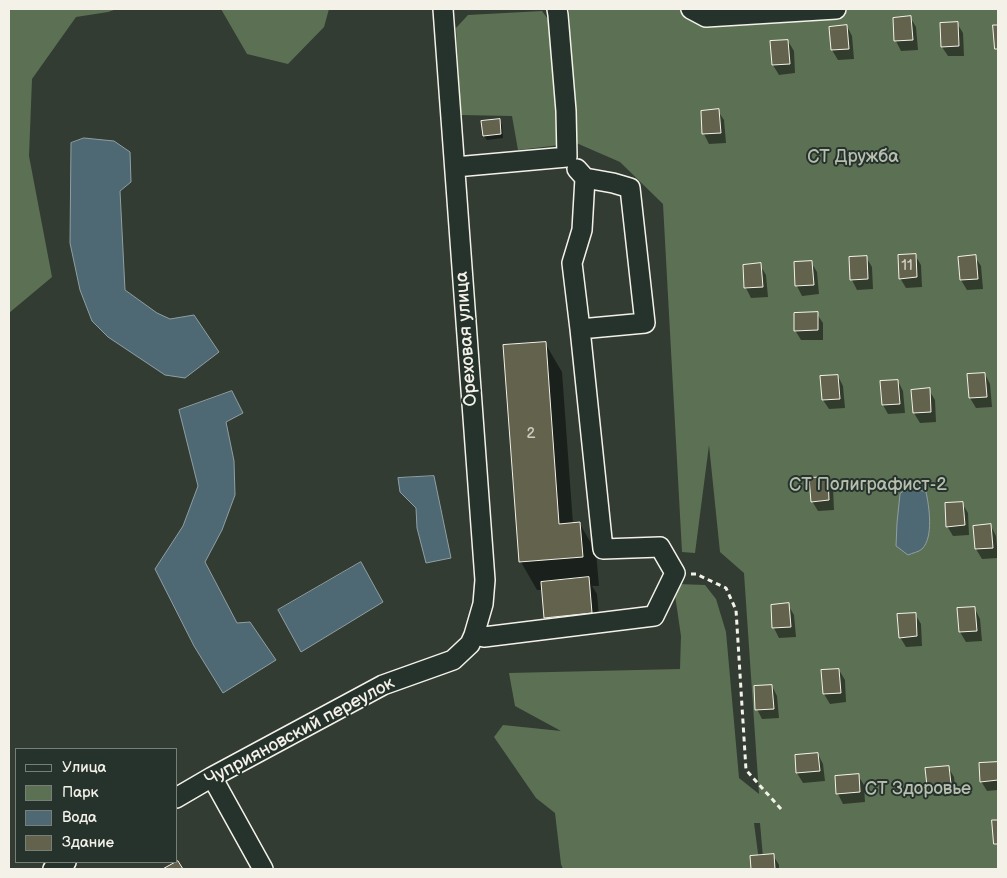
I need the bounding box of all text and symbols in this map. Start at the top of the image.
park label: СТ Дружба [807,146,899,168]
house number: 11 [901,257,913,275]
street label: Ореховая улица [452,271,482,407]
house number: 2 [527,425,535,443]
park label: СТ Полиграфист-2 [789,474,947,496]
street label: Чуприяновский переулок [202,673,398,791]
legend [15,748,178,863]
text: Улица [62,758,106,777]
park label: СТ Здоровье [865,778,971,800]
text: Парк [62,783,99,802]
text: Вода [62,808,97,827]
text: Здание [62,833,114,852]

